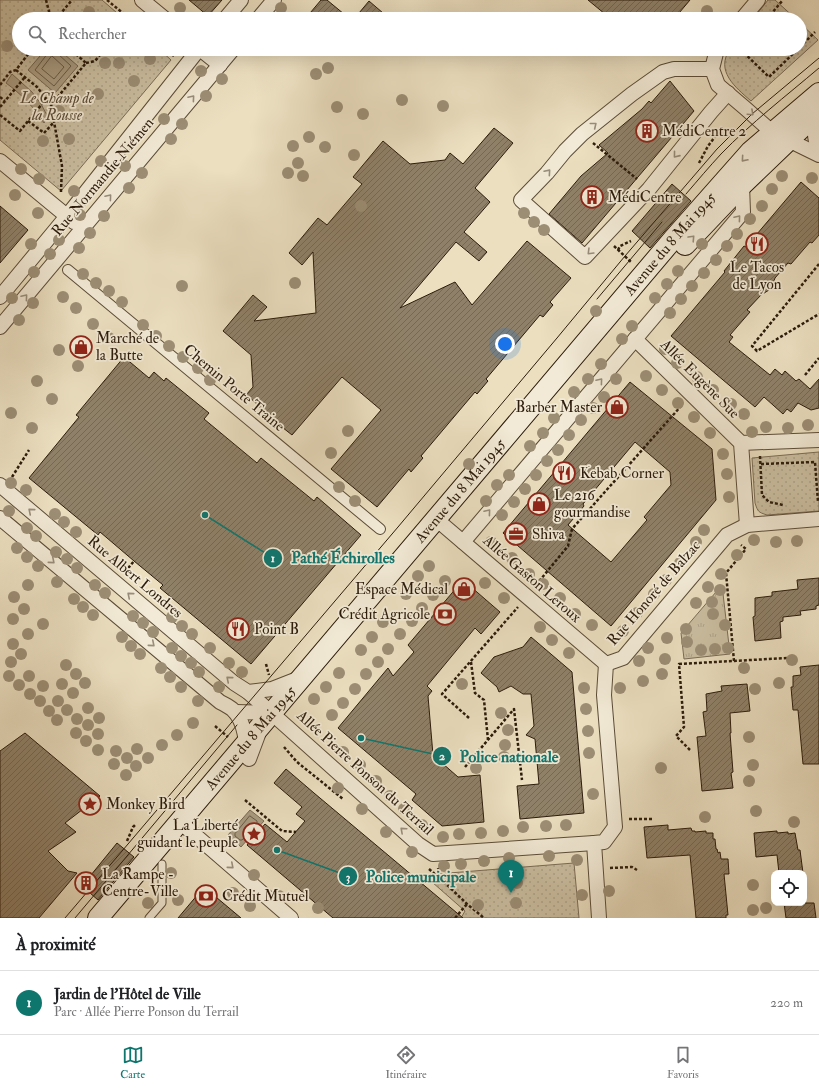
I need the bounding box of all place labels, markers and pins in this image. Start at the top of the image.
building icon: MédiCentre 2 [634,118,660,144]
place label: MédiCentre 2 [662,122,747,141]
building icon: MédiCentre [579,184,605,210]
place label: MédiCentre [608,188,681,207]
restaurant icon: Le Tacos de Lyon [744,231,770,257]
place label: Le Tacos de Lyon [730,258,784,294]
place label: Marché de la Butte [96,329,159,365]
shop icon: Marché de la Butte [68,334,94,360]
shop icon: Barber Master [604,394,630,420]
place label: Barber Master [516,398,602,417]
restaurant icon: Kebab Corner [551,460,577,486]
place label: Kebab Corner [580,464,664,483]
place label: Le 216 gourmandise [554,486,630,522]
shop icon: Le 216 gourmandise [526,491,552,517]
office icon: Shiva [503,521,529,547]
place label: Shiva [532,525,566,544]
callout: Pathé Échirolles [263,544,402,572]
shop icon: Espace Médical [451,576,477,602]
place label: Espace Médical [355,580,448,600]
bank icon: Crédit Agricole [432,601,458,627]
place label: Crédit Agricole [338,605,430,624]
restaurant icon: Point B [225,616,251,642]
place label: Point B [254,620,299,639]
callout: Police nationale [432,742,567,770]
place icon: Monkey Bird [77,791,103,817]
place label: Monkey Bird [106,795,185,814]
place label: La Liberté guidant le peuple [137,816,239,853]
place icon: La Liberté guidant le peuple [241,821,267,847]
pin: 1 [498,860,524,893]
callout: Police municipale [338,862,485,890]
place label: La Rampe - Centre-Ville [102,865,178,901]
building icon: La Rampe - Centre-Ville [73,870,99,896]
bank icon: Crédit Mutuel [193,883,219,909]
place label: Crédit Mutuel [222,887,309,906]

